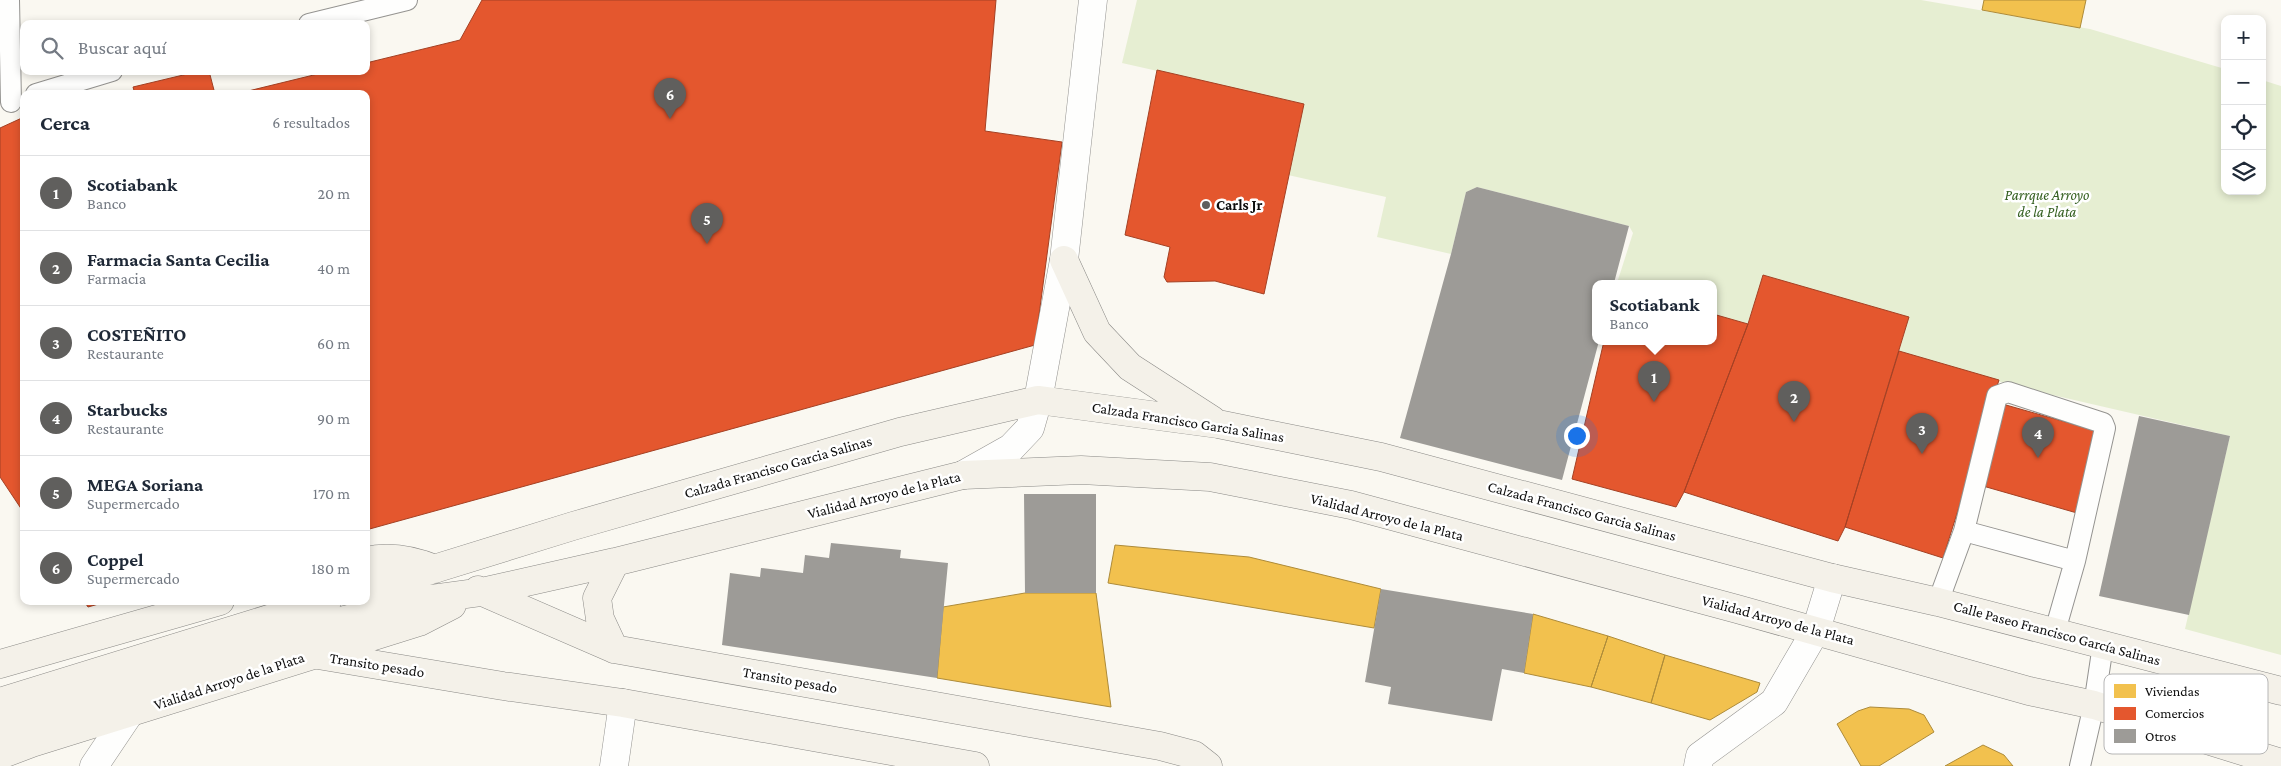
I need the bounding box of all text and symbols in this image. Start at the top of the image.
map controls [2221,15,2266,195]
button: + [2221,15,2266,60]
search box [20,20,370,75]
icon: search [38,34,66,62]
text: Buscar aquí [78,37,167,58]
button: − [2221,60,2266,105]
pin: 6 [654,78,686,119]
button: locate [2221,105,2266,150]
text: Cerca [40,111,90,135]
text: 6 resultados [272,114,350,131]
button: layers [2221,150,2266,195]
text: Scotiabank [87,174,177,195]
text: 1 [53,185,59,202]
text: 20 m [317,185,350,202]
park label: Parrque Arroyo de la Plata [2005,187,2089,220]
text: Banco [87,195,126,212]
place label: Carls Jr [1216,197,1263,213]
marker: Carls Jr [1200,199,1212,211]
pin: 5 [691,203,723,244]
text: Farmacia Santa Cecilia [87,249,269,270]
text: 2 [52,260,60,277]
text: 40 m [317,260,350,277]
text: Farmacia [87,270,146,287]
popup [1592,280,1717,345]
text: Scotiabank [1609,294,1700,315]
text: Banco [1609,315,1649,332]
text: COSTEÑITO [87,324,186,345]
text: 3 [52,335,60,352]
text: 60 m [317,335,350,352]
text: Restaurante [87,345,164,362]
pin: 1 [1638,361,1670,402]
pin: 2 [1778,381,1810,422]
text: Starbucks [87,399,168,420]
street label: Calzada Francisco Garcia Salinas [1091,399,1285,445]
text: 4 [52,410,60,427]
text: 90 m [317,410,350,427]
pin: 3 [1906,413,1938,454]
pin: 4 [2022,417,2054,458]
text: Restaurante [87,420,164,437]
your location [1564,423,1590,449]
street label: Calzada Francisco Garcia Salinas [682,432,874,501]
street label: Vialidad Arroyo de la Plata [806,468,962,523]
text: MEGA Soriana [87,474,203,495]
street label: Calzada Francisco Garcia Salinas [1486,478,1678,544]
text: 5 [52,485,60,502]
text: 170 m [313,485,350,502]
street label: Vialidad Arroyo de la Plata [1309,490,1465,545]
text: Supermercado [87,495,180,512]
text: Coppel [87,549,144,570]
text: 6 [52,560,60,577]
text: 180 m [311,560,350,577]
text: Supermercado [87,570,180,587]
street label: Vialidad Arroyo de la Plata [1700,592,1856,649]
street label: Calle Paseo Francisco García Salinas [1952,598,2162,668]
street label: Vialidad Arroyo de la Plata [152,649,307,714]
street label: Transito pesado [328,650,426,681]
street label: Transito pesado [741,664,839,697]
legend [2104,674,2268,754]
text: Viviendas [2145,683,2200,699]
text: Comercios [2145,705,2204,721]
text: Otros [2145,728,2176,744]

